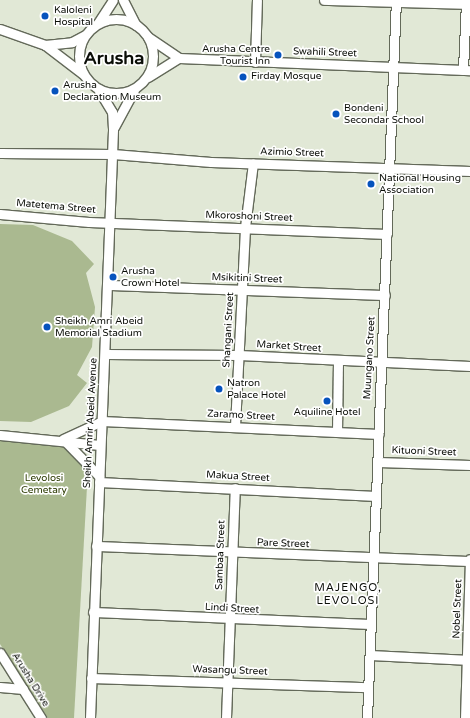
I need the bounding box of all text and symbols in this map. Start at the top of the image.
place label: Kaloleni Hospital [54,4,93,28]
marker: Kaloleni Hospital [39,10,51,22]
place label: Arusha Centre Tourist Inn [202,43,270,66]
street label: Swahili Street [293,46,357,60]
district label: Arusha [84,47,144,69]
marker: Arusha Centre Tourist Inn [273,50,283,60]
place label: Firday Mosque [251,71,321,83]
marker: Firday Mosque [238,72,248,82]
place label: Arusha Declaration Museum [63,79,161,102]
marker: Arusha Declaration Museum [50,86,60,96]
place label: Bondeni Secondar School [344,102,424,126]
marker: Bondeni Secondar School [331,109,341,119]
street label: Azimio Street [260,146,324,160]
place label: National Housing Association [379,172,461,196]
marker: National Housing Association [366,179,376,189]
street label: Matetema Street [16,198,96,216]
street label: Mkoroshoni Street [205,209,293,225]
place label: Arusha Crown Hotel [121,265,180,288]
marker: Arusha Crown Hotel [108,272,118,282]
street label: Msikitini Street [211,272,283,286]
street label: Shangani Street [221,292,237,368]
place label: Sheikh Amri Abeid Memorial Stadium [55,315,143,338]
street label: Muungano Street [362,316,378,400]
marker: Sheikh Amri Abeid Memorial Stadium [42,322,52,332]
street label: Market Street [256,339,322,355]
street label: Sheikh Amrir Abeid Avenue [82,358,100,488]
place label: Natron Palace Hotel [227,377,286,400]
marker: Natron Palace Hotel [214,384,224,394]
marker: Aquiline Hotel [322,396,332,406]
place label: Aquiline Hotel [294,407,360,419]
street label: Zaramo Street [207,408,275,424]
street label: Kituoni Street [391,445,457,459]
street label: Makua Street [206,469,270,485]
park label: Levolosi Cemetary [21,472,67,496]
street label: Sambaa Street [214,520,228,590]
street label: Pare Street [257,537,309,551]
street label: Nobel Street [451,579,465,639]
district label: MAJENGO, LEVOLOSI [314,582,382,608]
street label: Lindi Street [205,602,259,616]
street label: Arusha Drive [9,651,51,709]
street label: Wasangu Street [192,664,268,678]

